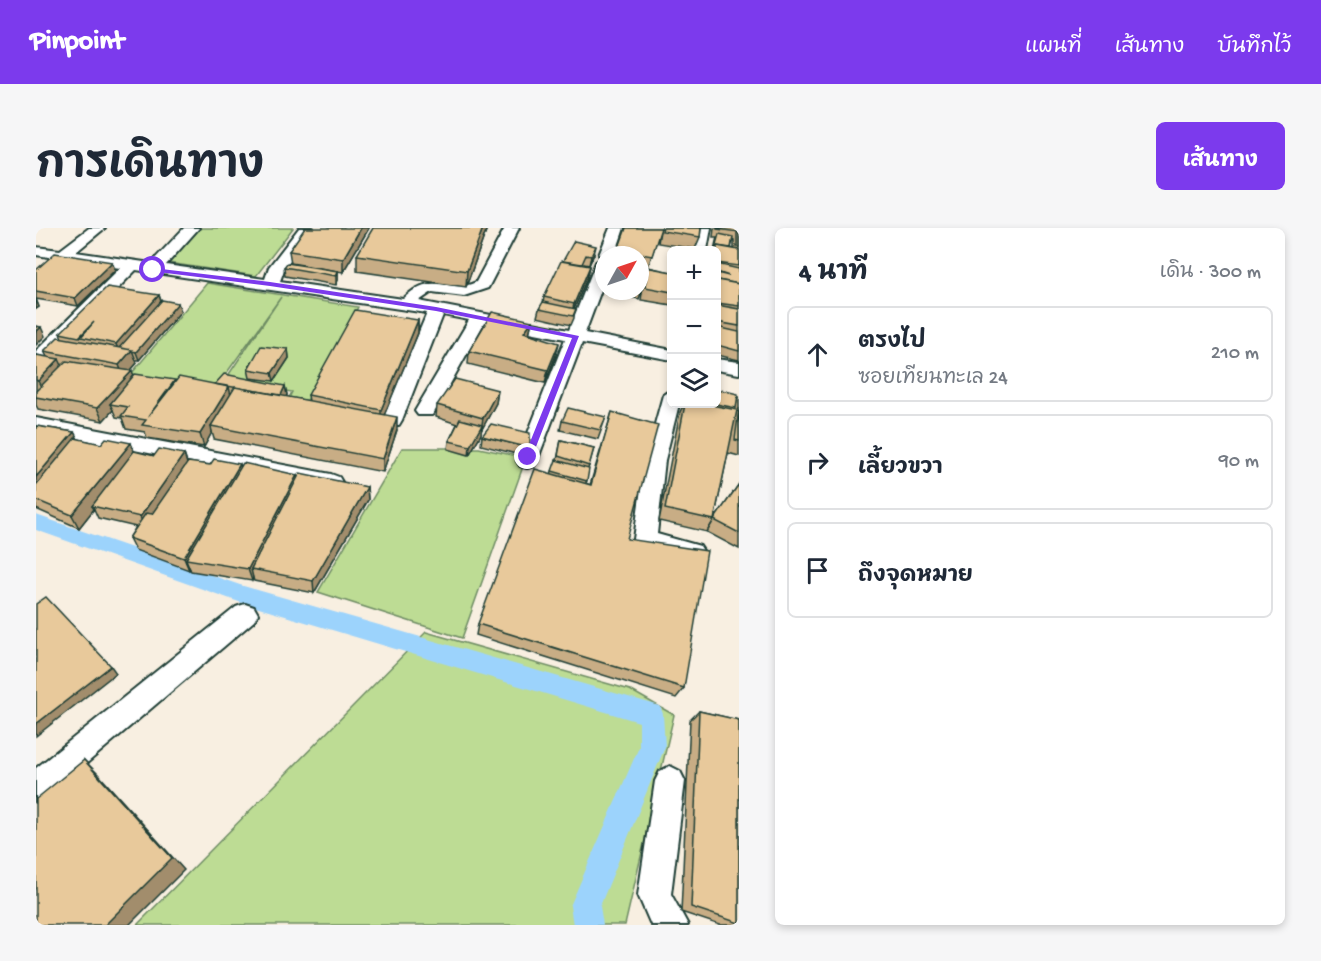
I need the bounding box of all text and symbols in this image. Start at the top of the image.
text: Pinpoint [30,26,124,59]
text: แผนที่ [1025,36,1082,61]
text: เส้นทาง [1115,36,1184,61]
text: บันทึกไว้ [1217,36,1291,61]
button: เส้นทาง [1156,122,1285,190]
text: การเดินทาง [36,144,264,193]
north arrow [595,246,649,300]
map controls [667,246,721,408]
button: + [667,246,721,300]
route start [139,256,165,282]
text: 4 นาที [799,259,868,290]
text: เดิน · 300 m [1160,262,1261,285]
button: − [667,300,721,354]
text: ตรงไป [858,330,926,356]
icon: ahead [801,338,834,371]
text: 210 m [1211,343,1259,366]
button: layers [667,354,721,408]
text: ซอยเทียนทะเล 24 [858,368,1008,391]
route end [514,443,540,469]
icon: right [801,446,834,479]
text: 90 m [1219,451,1259,474]
text: เลี้ยวขวา [858,456,942,482]
icon: arrive [801,554,834,587]
text: ถึงจุดหมาย [858,564,973,590]

